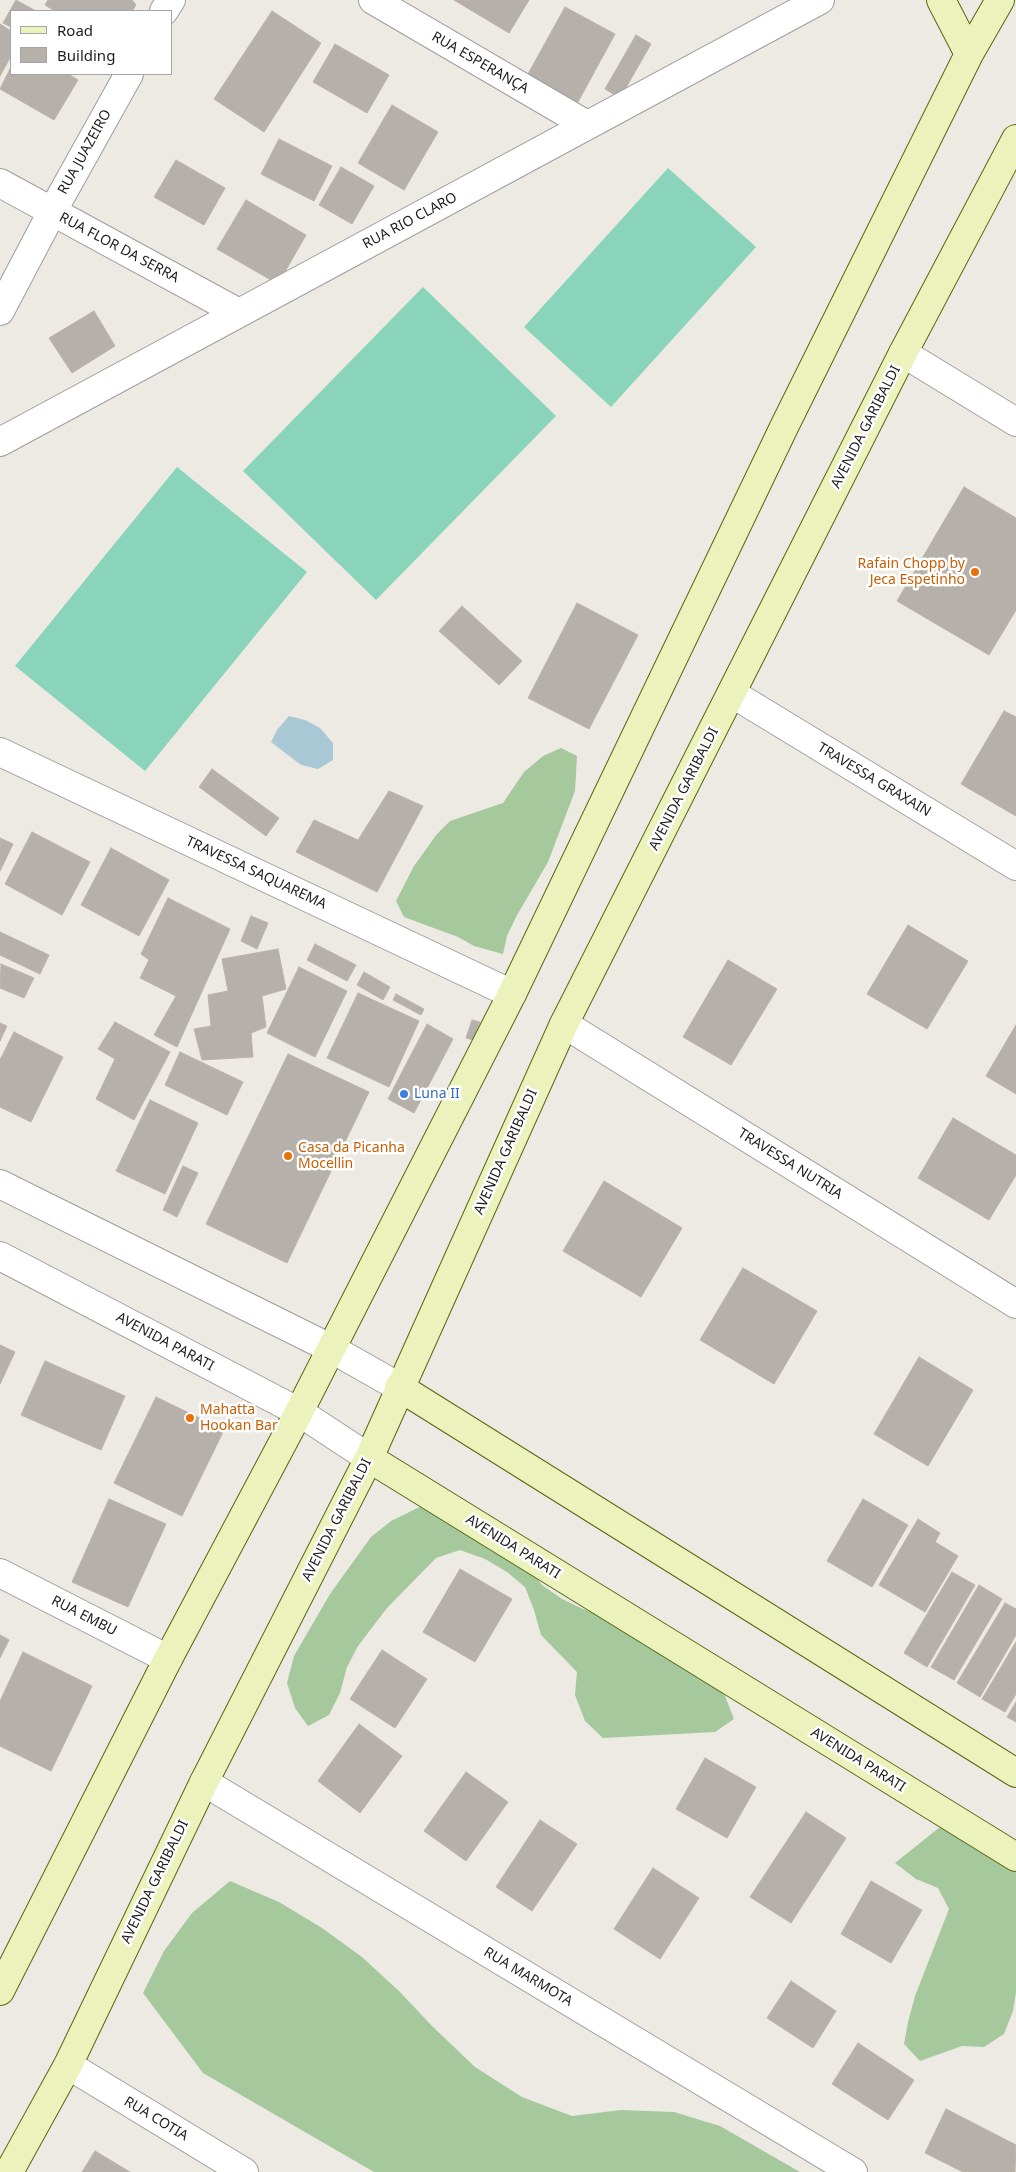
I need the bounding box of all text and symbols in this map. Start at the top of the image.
legend [10,10,172,75]
text: Road [57,20,93,40]
street label: RUA ESPERANÇA [429,28,531,98]
text: Building [57,45,115,65]
street label: RUA JUAZEIRO [55,107,115,197]
street label: RUA RIO CLARO [360,189,460,253]
street label: RUA FLOR DA SERRA [56,209,182,287]
street label: AVENIDA GARIBALDI [828,363,904,491]
place label: Rafain Chopp by Jeca Espetinho [858,556,965,588]
marker: Rafain Chopp by Jeca Espetinho [969,566,981,578]
street label: AVENIDA GARIBALDI [646,725,722,853]
street label: TRAVESSA GRAXAIN [814,739,934,821]
street label: TRAVESSA SAQUAREMA [183,833,329,913]
place label: Luna II [414,1086,460,1102]
street label: AVENIDA GARIBALDI [471,1087,541,1217]
marker: Luna II [398,1088,410,1100]
street label: TRAVESSA NUTRIA [735,1125,845,1203]
place label: Casa da Picanha Mocellin [298,1140,405,1172]
marker: Casa da Picanha Mocellin [282,1150,294,1162]
street label: AVENIDA PARATI [113,1309,217,1375]
place label: Mahatta Hookan Bar [200,1402,278,1434]
marker: Mahatta Hookan Bar [184,1412,196,1424]
street label: AVENIDA GARIBALDI [299,1456,375,1584]
street label: AVENIDA PARATI [463,1511,563,1583]
street label: RUA EMBU [48,1592,120,1640]
street label: AVENIDA PARATI [808,1724,908,1796]
street label: AVENIDA GARIBALDI [118,1817,192,1947]
street label: RUA MARMOTA [481,1944,575,2010]
street label: RUA COTIA [121,2093,191,2145]

